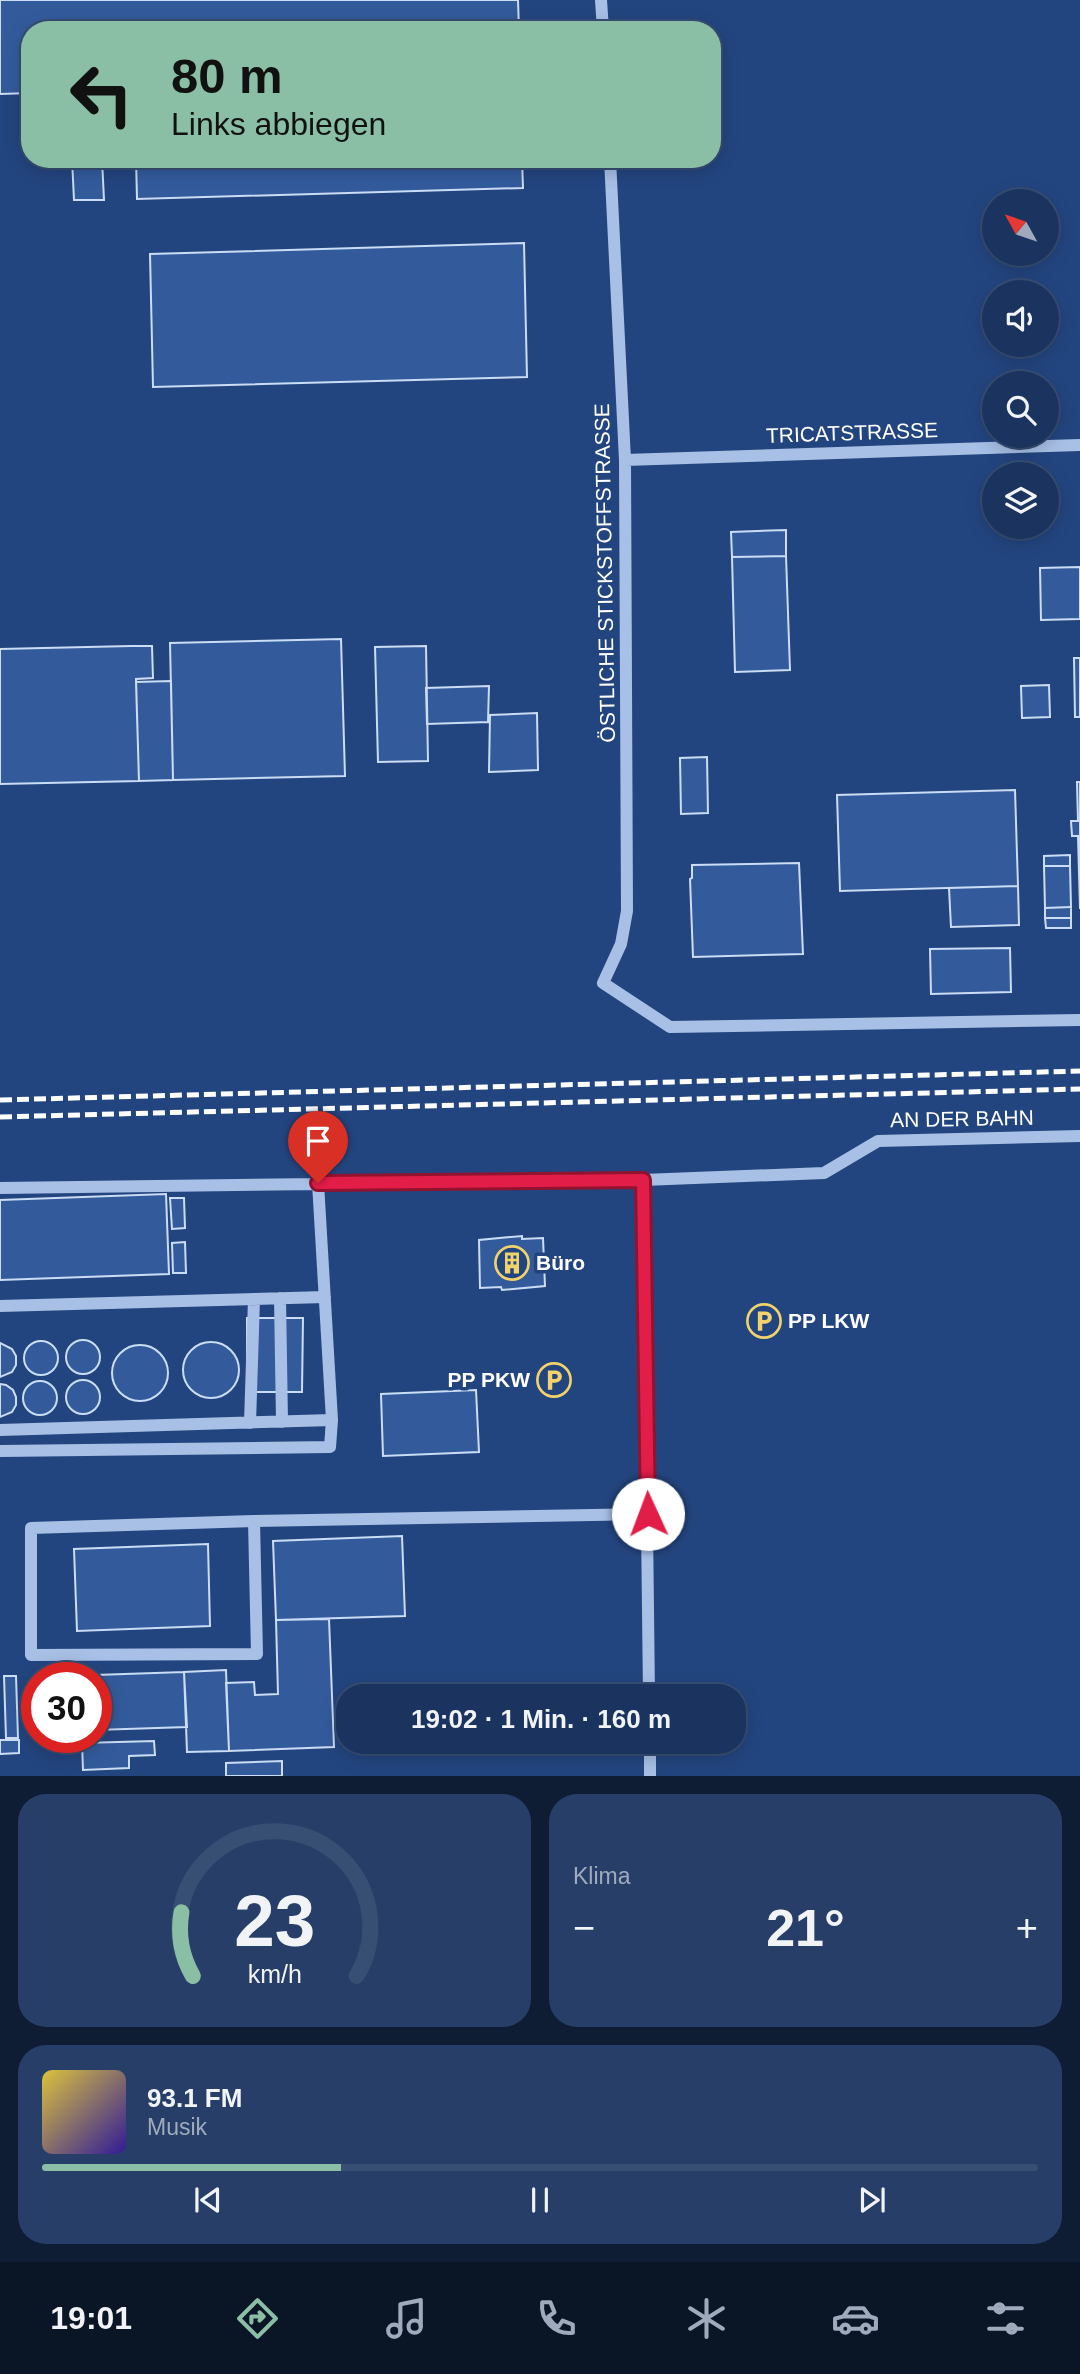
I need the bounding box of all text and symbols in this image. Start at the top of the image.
icon: left [56,49,147,140]
text: 80 m [171,49,283,103]
text: Links abbiegen [171,106,386,142]
north arrow [982,189,1059,266]
map controls [982,189,1059,539]
button: sound [982,280,1059,357]
button: search [982,371,1059,448]
street label: ÖSTLICHE STICKSTOFFSTRASSE [590,403,619,743]
street label: TRICATSTRASSE [765,418,938,447]
button: layers [982,462,1059,539]
street label: AN DER BAHN [890,1106,1034,1131]
pin [288,1111,348,1183]
icon: arrive [299,1122,337,1160]
building icon: Büro [493,1244,531,1282]
place label: Büro [536,1251,585,1274]
parking icon: PP LKW [745,1302,783,1340]
place label: PP LKW [788,1309,869,1332]
parking icon: PP PKW [535,1361,573,1399]
place label: PP PKW [448,1368,530,1391]
position arrow [611,1477,685,1551]
speed limit sign: 30 [21,1662,112,1753]
text: 19:02 · 1 Min. · 160 m [411,1704,671,1734]
text: Klima [573,1863,631,1889]
text: 23 [234,1881,315,1962]
text: 21° [766,1899,845,1957]
text: − [573,1907,595,1949]
text: + [1016,1907,1038,1949]
text: km/h [247,1960,302,1988]
text: 93.1 FM [147,2083,242,2113]
text: Musik [147,2114,207,2140]
icon: previous [189,2181,227,2219]
icon: pause [521,2181,559,2219]
icon: next [853,2181,891,2219]
icon: directions [233,2294,282,2343]
icon: music [382,2294,431,2343]
icon: phone [532,2294,581,2343]
icon: climate [682,2294,731,2343]
icon: car [831,2294,880,2343]
icon: filters [981,2294,1030,2343]
text: 19:01 [50,2300,132,2336]

